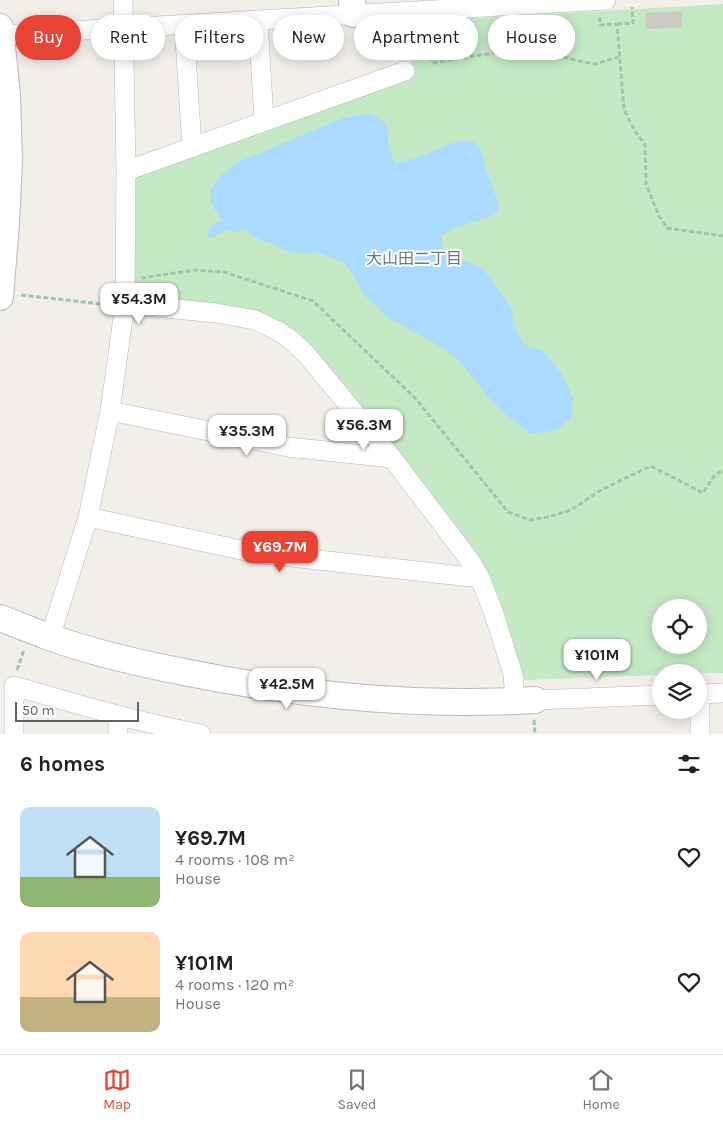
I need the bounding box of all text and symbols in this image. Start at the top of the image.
chip: Buy [15,15,81,60]
chip: Rent [91,15,165,60]
chip: Filters [175,15,263,60]
chip: New [273,15,344,60]
chip: Apartment [354,15,478,60]
chip: House [488,15,575,60]
district label: 大山田二丁目 [366,249,462,268]
pin: ¥54.3M [98,282,180,325]
text: ¥54.3M [111,289,167,308]
pin: ¥56.3M [323,408,405,451]
pin: ¥35.3M [206,414,288,457]
text: ¥56.3M [336,415,392,434]
text: ¥35.3M [219,421,275,440]
pin: ¥69.7M [239,530,321,573]
text: ¥69.7M [253,537,307,556]
map controls [652,599,707,719]
button: locate [652,599,707,654]
pin: ¥101M [562,638,632,681]
text: ¥101M [575,645,619,664]
button: layers [652,664,707,719]
pin: ¥42.5M [246,668,328,710]
text: ¥42.5M [259,674,315,693]
scale bar [15,699,139,722]
text: 50 m [22,702,55,719]
icon: filters [675,750,703,778]
text: 6 homes [20,752,105,776]
text: ¥69.7M [175,826,246,850]
icon: home [60,827,120,887]
icon: heart [675,843,703,871]
text: 4 rooms · 108 m² [175,850,295,869]
text: House [175,869,221,888]
text: ¥101M [175,951,234,975]
icon: home [60,952,120,1012]
icon: heart [675,968,703,996]
text: 4 rooms · 120 m² [175,975,294,994]
text: House [175,994,221,1013]
tab: Map [103,1066,131,1113]
tab: Saved [337,1066,376,1113]
tab: Home [583,1066,620,1113]

